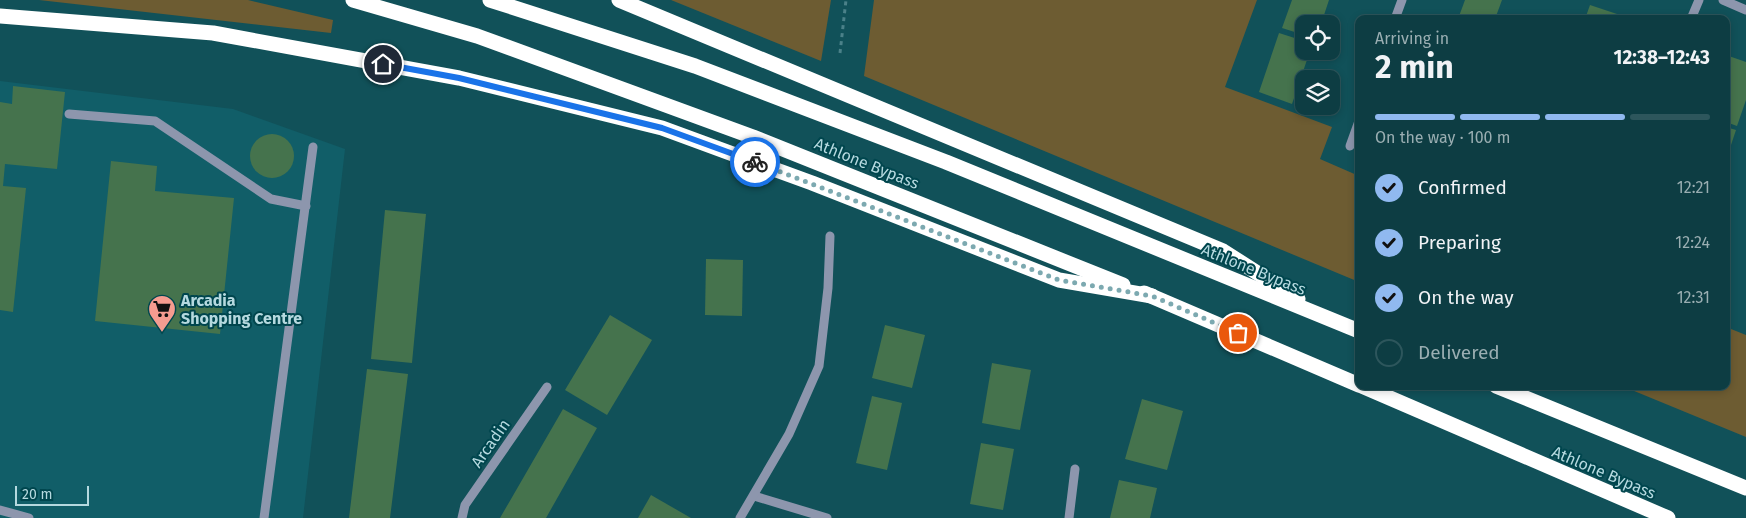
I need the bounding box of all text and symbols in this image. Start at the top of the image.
map controls [1295,15,1340,115]
button: locate [1295,15,1340,60]
text: Arriving in [1375,29,1449,48]
pin [362,43,404,85]
text: 12:38–12:43 [1614,46,1710,69]
text: 2 min [1375,48,1454,86]
icon: home [369,50,397,78]
button: layers [1295,70,1340,115]
text: On the way · 100 m [1375,128,1510,147]
street label: Athlone Bypass [812,134,922,193]
courier [730,137,780,187]
icon: bike [741,148,769,176]
icon: check [1375,174,1403,202]
text: Confirmed [1418,176,1507,199]
text: 12:21 [1677,178,1710,197]
icon: check [1375,229,1403,257]
text: Preparing [1418,231,1501,254]
text: 12:24 [1675,233,1710,252]
street label: Athlone Bypass [1199,240,1309,299]
icon: check [1375,284,1403,312]
text: On the way [1418,286,1514,309]
text: 12:31 [1677,288,1710,307]
place label: Arcadia Shopping Centre [180,291,302,328]
supermarket icon: Arcadia Shopping Centre [147,294,177,333]
pin [1217,312,1259,354]
icon: bag [1224,319,1252,347]
text: Delivered [1418,341,1500,364]
street label: Arcadin [467,416,514,471]
street label: Athlone Bypass [1549,442,1659,503]
scale bar [15,483,89,506]
text: 20 m [22,486,52,503]

